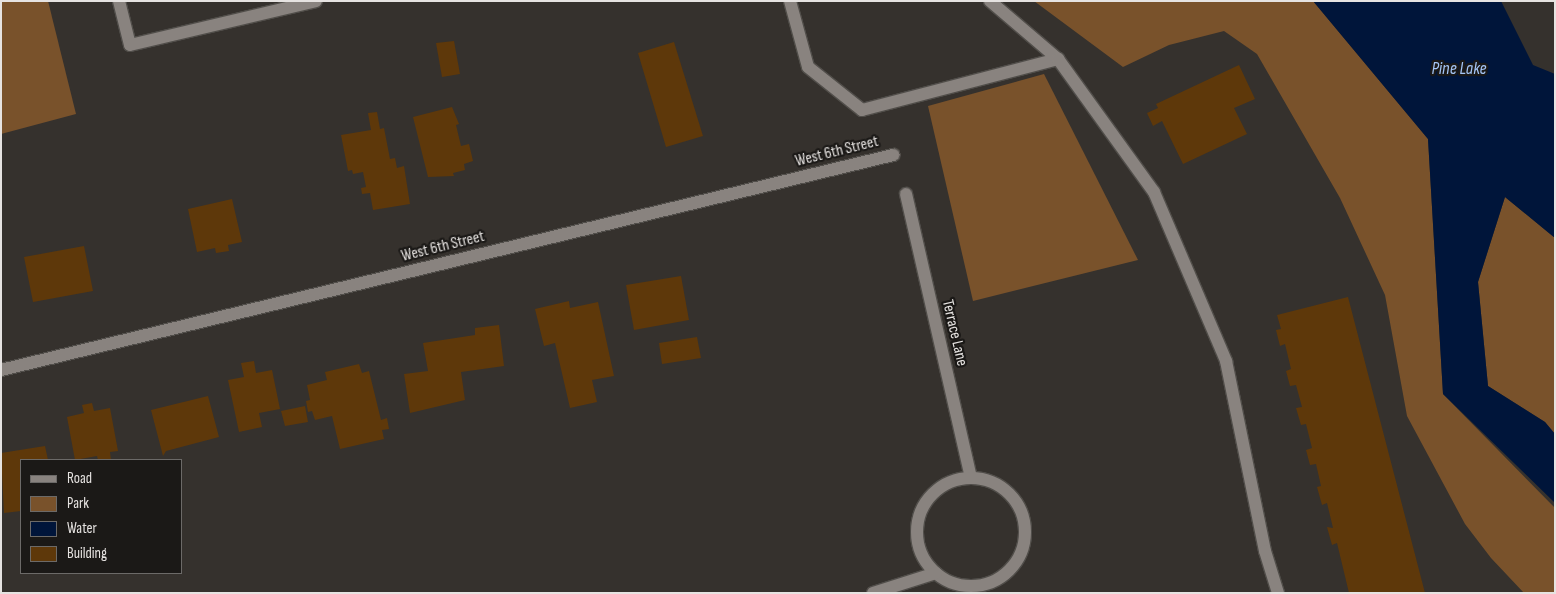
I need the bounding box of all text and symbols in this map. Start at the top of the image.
water label: Pine Lake [1431,58,1487,80]
street label: West 6th Street [794,132,880,172]
street label: West 6th Street [400,227,486,267]
street label: Terrace Lane [937,298,971,368]
legend [20,459,182,574]
text: Road [67,469,92,488]
text: Park [67,494,89,513]
text: Water [67,519,97,538]
text: Building [67,544,107,563]

